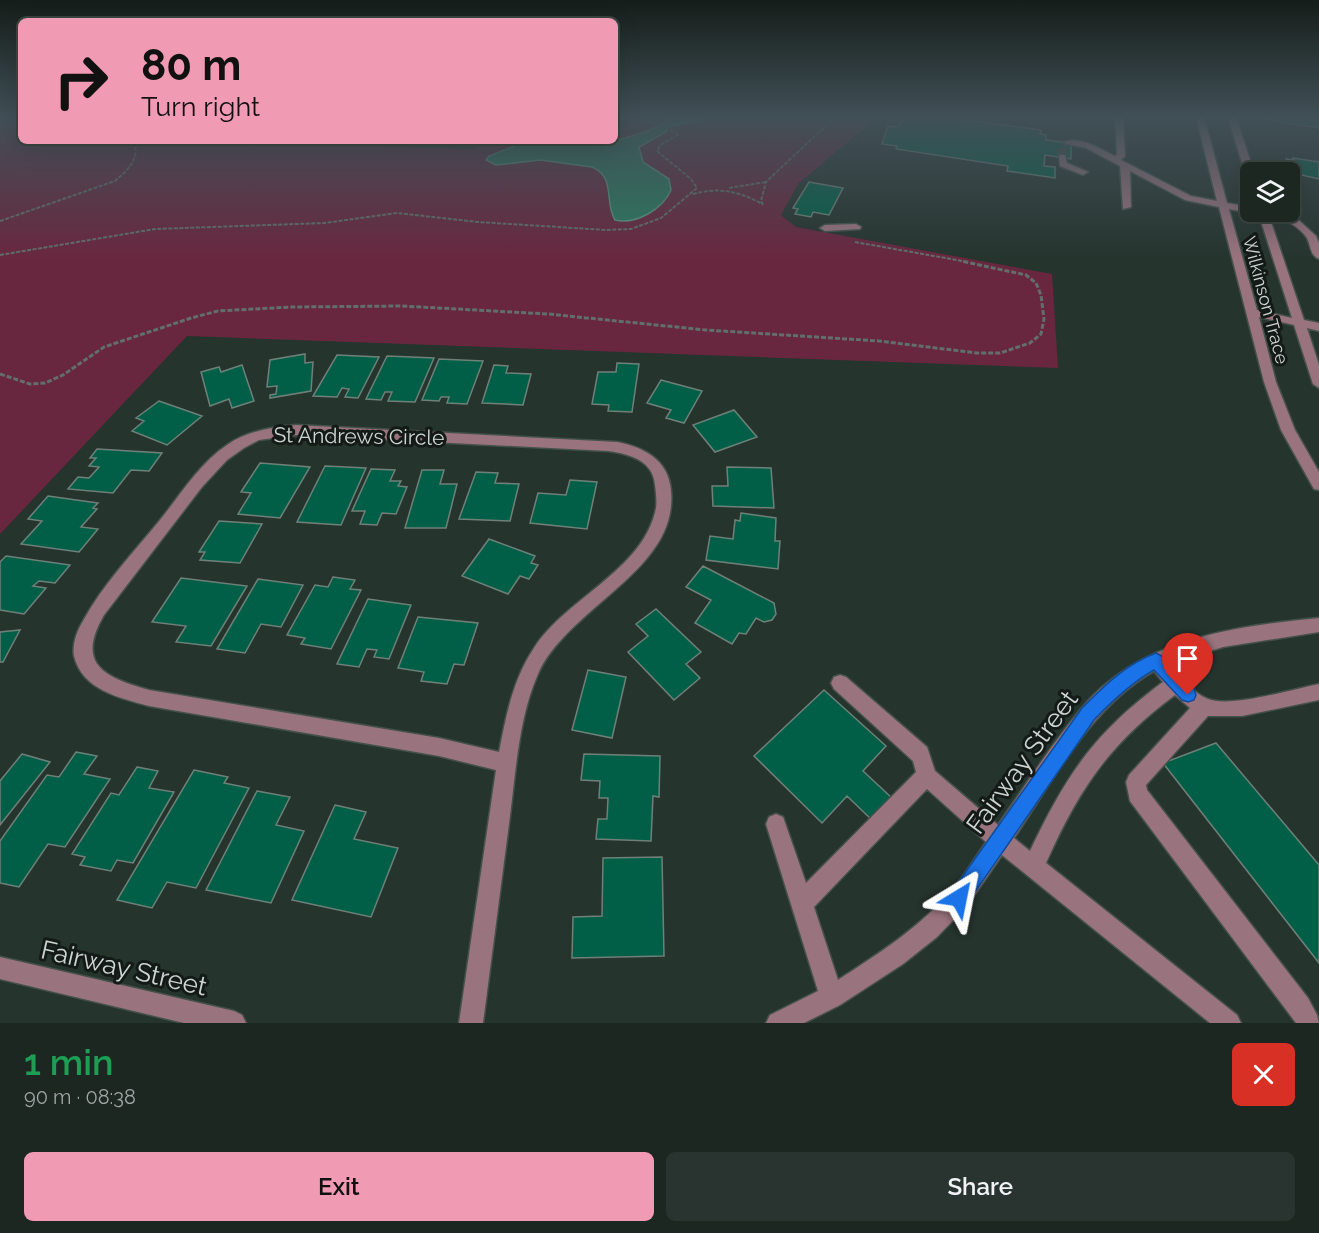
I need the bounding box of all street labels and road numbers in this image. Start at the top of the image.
street label: Wilkinson Trace [1239,234,1293,367]
street label: St Andrews Circle [273,422,445,450]
street label: Fairway Street [960,684,1084,839]
street label: Fairway Street [38,934,210,1002]

